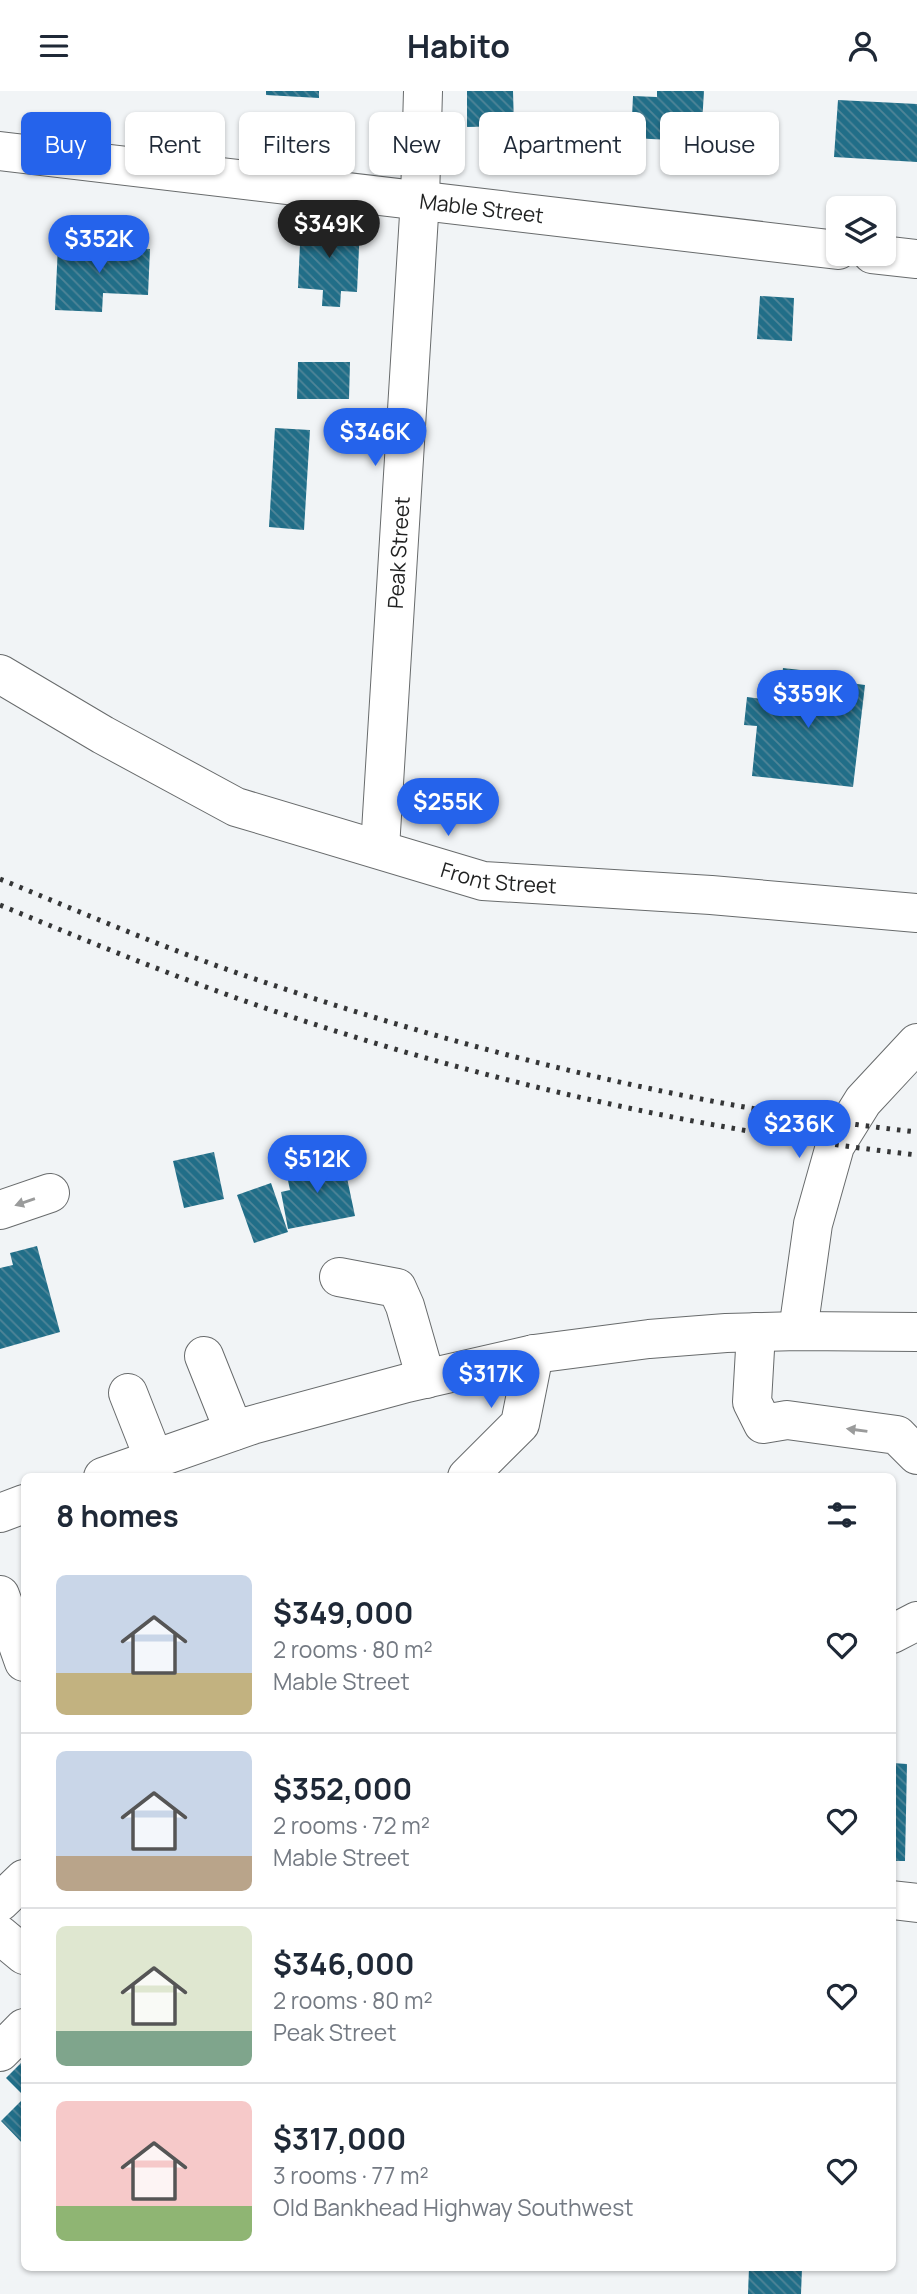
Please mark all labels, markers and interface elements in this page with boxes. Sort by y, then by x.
text: Habito [407,24,510,68]
icon: menu [35,27,73,65]
icon: person [844,27,882,65]
chip: Buy [21,112,111,175]
chip: Rent [125,112,225,175]
chip: Filters [239,112,355,175]
chip: New [369,112,465,175]
chip: Apartment [479,112,646,175]
chip: House [660,112,779,175]
street label: Mable Street [418,187,545,229]
map controls [826,196,896,266]
button: layers [826,196,896,266]
pin: $349K [280,201,378,260]
text: $349K [294,207,364,239]
pin: $352K [50,215,148,275]
text: $352K [64,222,134,254]
pin: $346K [326,409,424,468]
text: $346K [340,415,411,447]
street label: Peak Street [381,495,416,610]
pin: $359K [759,671,857,730]
text: $359K [773,677,843,709]
pin: $255K [399,779,497,838]
text: $255K [413,785,483,817]
street label: Front Street [437,855,558,899]
pin: $236K [750,1101,848,1160]
text: $236K [764,1107,834,1139]
pin: $512K [268,1135,366,1195]
text: $512K [284,1142,350,1174]
one-way arrow [14,1197,35,1208]
pin: $317K [442,1351,540,1410]
text: $317K [458,1357,524,1389]
one-way arrow [846,1424,868,1435]
text: 8 homes [56,1495,179,1536]
icon: filters [823,1496,861,1534]
text: $349,000 [273,1592,414,1633]
icon: home [112,1603,196,1687]
icon: heart [823,1626,861,1664]
text: 2 rooms · 80 m² [273,1633,433,1665]
text: Mable Street [273,1665,410,1697]
text: $352,000 [273,1768,412,1809]
icon: home [112,1779,196,1863]
icon: heart [823,1802,861,1840]
text: 2 rooms · 72 m² [273,1809,430,1841]
text: Mable Street [273,1841,410,1873]
text: $346,000 [273,1943,415,1984]
icon: home [112,1954,196,2038]
icon: heart [823,1977,861,2015]
text: 2 rooms · 80 m² [273,1984,433,2016]
text: Peak Street [273,2016,396,2048]
text: $317,000 [273,2118,406,2159]
icon: home [112,2129,196,2213]
icon: heart [823,2152,861,2190]
text: 3 rooms · 77 m² [273,2159,429,2191]
text: Old Bankhead Highway Southwest [273,2191,633,2223]

